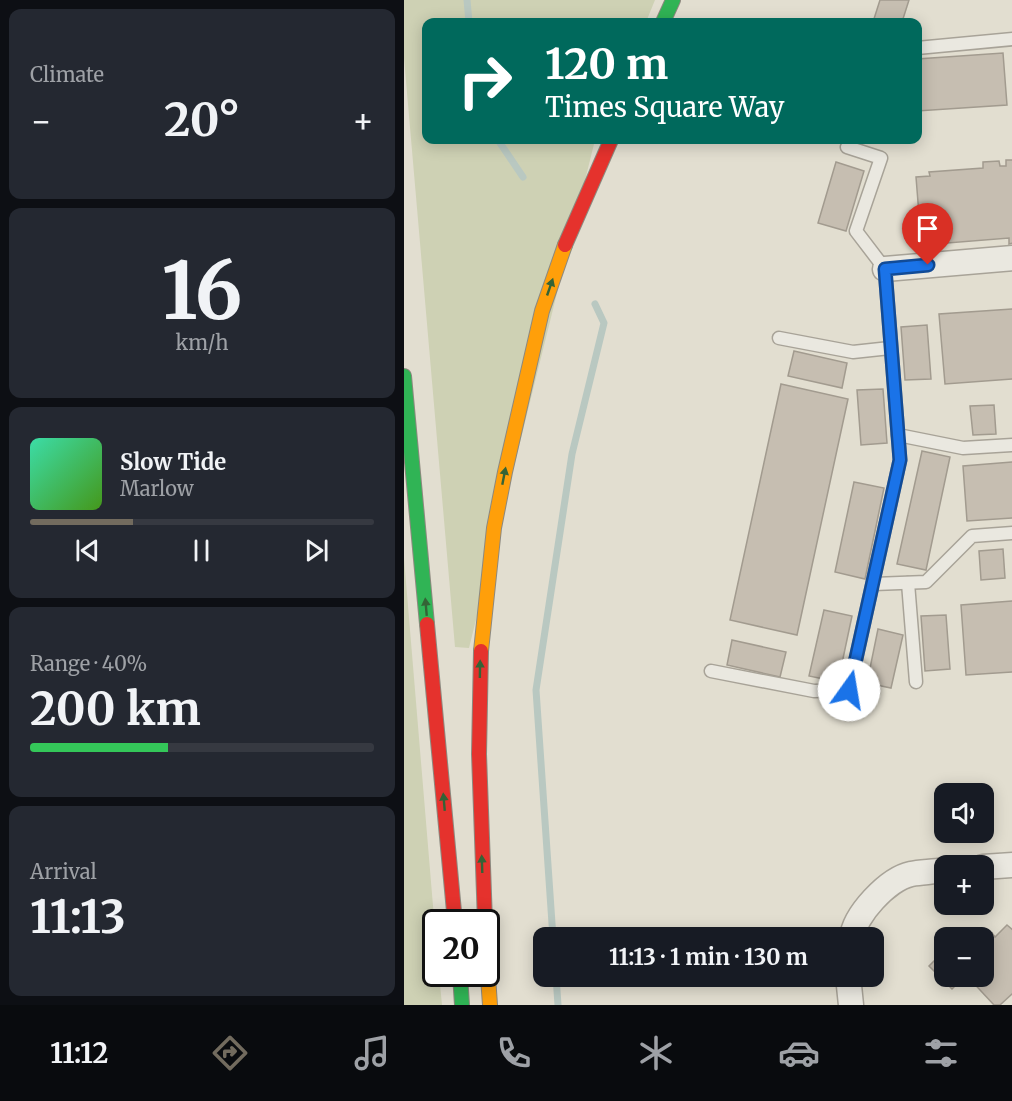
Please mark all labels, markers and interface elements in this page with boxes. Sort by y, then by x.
text: 120 m [545,38,668,90]
icon: right [446,42,524,120]
text: Climate [30,62,104,87]
text: Times Square Way [545,90,785,124]
text: 20° [164,92,240,148]
text: − [30,101,52,142]
text: + [352,101,374,142]
pin [902,203,953,265]
icon: arrive [911,212,944,245]
text: 16 [161,242,243,340]
one-way arrow [546,277,556,295]
text: km/h [176,330,228,355]
text: Slow Tide [120,448,226,476]
one-way arrow [500,466,509,485]
text: Marlow [120,476,194,501]
icon: previous [71,534,104,567]
icon: pause [185,534,218,567]
icon: next [300,534,333,567]
one-way arrow [421,598,430,617]
text: Range · 40% [30,651,147,676]
position arrow [817,658,881,722]
one-way arrow [476,660,485,679]
text: 200 km [30,681,201,737]
map controls [934,783,994,987]
button: sound [934,783,994,843]
one-way arrow [439,792,449,811]
one-way arrow [477,855,487,874]
button: + [934,855,994,915]
text: Arrival [30,859,97,884]
text: 11:13 [30,889,126,945]
speed limit sign: 20 [422,909,500,987]
button: − [934,927,994,987]
text: 11:13 · 1 min · 130 m [609,943,808,971]
icon: directions [209,1032,251,1074]
icon: music [351,1032,393,1074]
icon: phone [493,1032,535,1074]
icon: climate [635,1032,677,1074]
icon: car [778,1032,820,1074]
icon: filters [920,1032,962,1074]
text: 11:12 [50,1036,108,1070]

